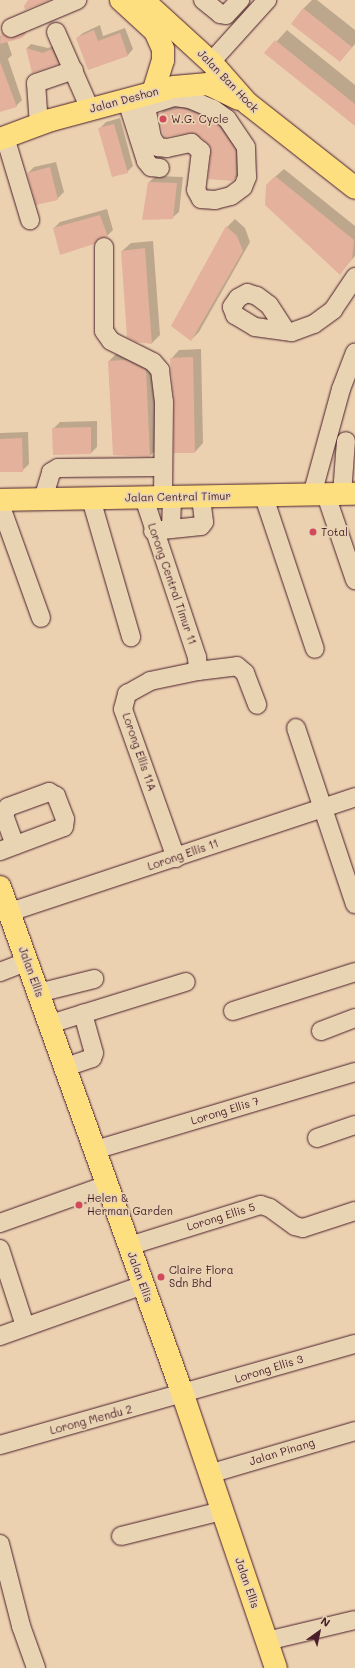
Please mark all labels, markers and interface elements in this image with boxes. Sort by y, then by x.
street label: Jalan Ban Hock [195,47,261,115]
street label: Jalan Deshon [88,84,160,116]
place label: W.G. Cycle [171,112,228,126]
marker: W.G. Cycle [158,114,168,124]
street label: Jalan Central Timur [125,489,231,505]
street label: Lorong Central Timur 11 [145,521,199,647]
place label: Total [321,525,348,539]
marker: Total [308,527,318,537]
street label: Lorong Ellis 11A [119,711,159,793]
street label: Lorong Ellis 11 [146,837,220,873]
street label: Jalan Ellis [16,945,46,999]
street label: Lorong Ellis 7 [189,1094,261,1128]
place label: Helen & Herman Garden [87,1192,173,1218]
marker: Helen & Herman Garden [74,1200,84,1210]
street label: Lorong Ellis 5 [185,1200,257,1234]
street label: Jalan Ellis [125,1250,155,1304]
place label: Claire Flora Sdn Bhd [169,1264,233,1290]
marker: Claire Flora Sdn Bhd [156,1272,166,1282]
street label: Lorong Ellis 3 [233,1352,305,1386]
street label: Lorong Mendu 2 [48,1403,134,1437]
street label: Jalan Pinang [248,1436,316,1468]
street label: Jalan Ellis [232,1556,262,1610]
north arrow [299,1612,339,1652]
text: N [318,1613,333,1630]

